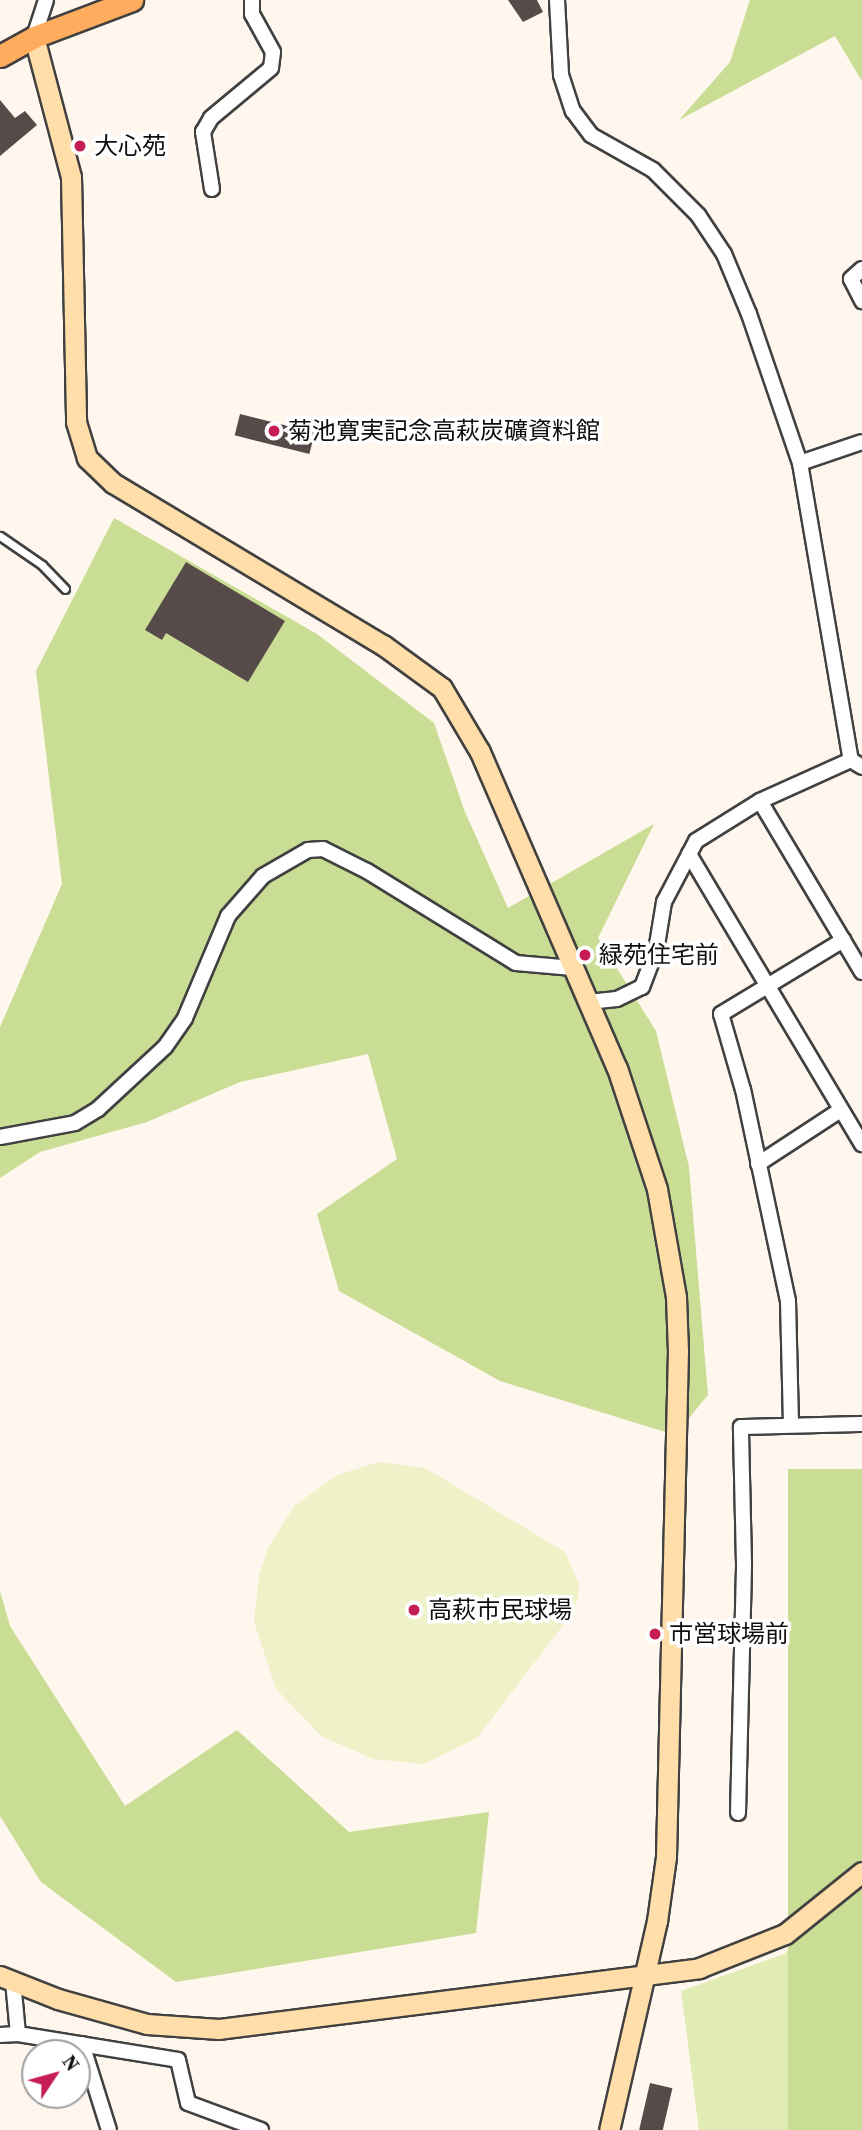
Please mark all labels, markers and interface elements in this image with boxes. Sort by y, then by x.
place label: 大心苑 [94,132,166,160]
marker: 大心苑 [72,138,88,154]
place label: 菊池寛実記念高萩炭礦資料館 [288,417,600,445]
marker: 菊池寛実記念高萩炭礦資料館 [266,423,282,439]
place label: 緑苑住宅前 [599,941,719,969]
marker: 緑苑住宅前 [577,947,593,963]
place label: 高萩市民球場 [428,1596,572,1624]
marker: 高萩市民球場 [406,1602,422,1618]
place label: 市営球場前 [669,1620,789,1648]
marker: 市営球場前 [647,1626,663,1642]
north arrow [21,2039,91,2109]
text: N [57,2050,86,2076]

